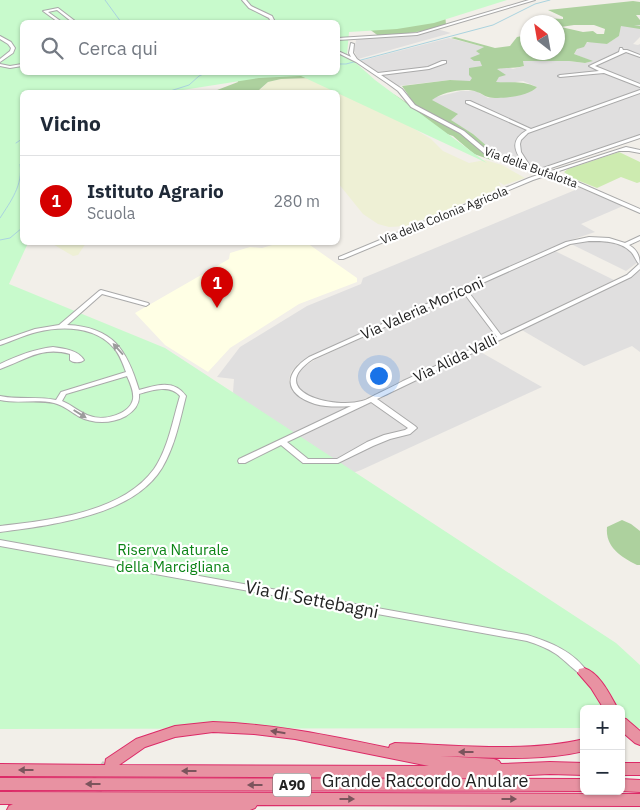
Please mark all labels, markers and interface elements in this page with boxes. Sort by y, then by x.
north arrow [520,15,565,60]
search box [20,20,340,75]
icon: search [38,34,66,62]
text: Cerca qui [78,36,158,60]
text: Vicino [40,109,101,137]
street label: Via della Bufalotta [482,143,580,191]
text: Istituto Agrario [87,179,224,203]
street label: Via della Colonia Agricola [378,182,510,247]
text: 1 [51,191,61,211]
text: 280 m [273,191,320,211]
text: Scuola [87,203,135,223]
pin: 1 [201,267,233,308]
street label: Via Valeria Moriconi [358,272,486,344]
street label: Via Alida Valli [410,330,500,386]
one-way arrow [112,342,123,355]
your location [366,363,392,389]
one-way arrow [73,410,87,419]
park label: Riserva Naturale della Marcigliana [116,540,230,576]
street label: Via di Settebagni [243,575,381,623]
map controls [580,705,625,795]
button: + [580,705,625,750]
one-way arrow [270,728,286,736]
one-way arrow [457,747,473,755]
button: − [580,750,625,795]
one-way arrow [18,766,34,774]
one-way arrow [180,767,196,775]
street label: Grande Raccordo Anulare [322,769,528,792]
road number: A90 [273,774,311,796]
one-way arrow [84,780,100,788]
one-way arrow [247,781,263,789]
one-way arrow [339,795,355,803]
one-way arrow [502,795,518,803]

